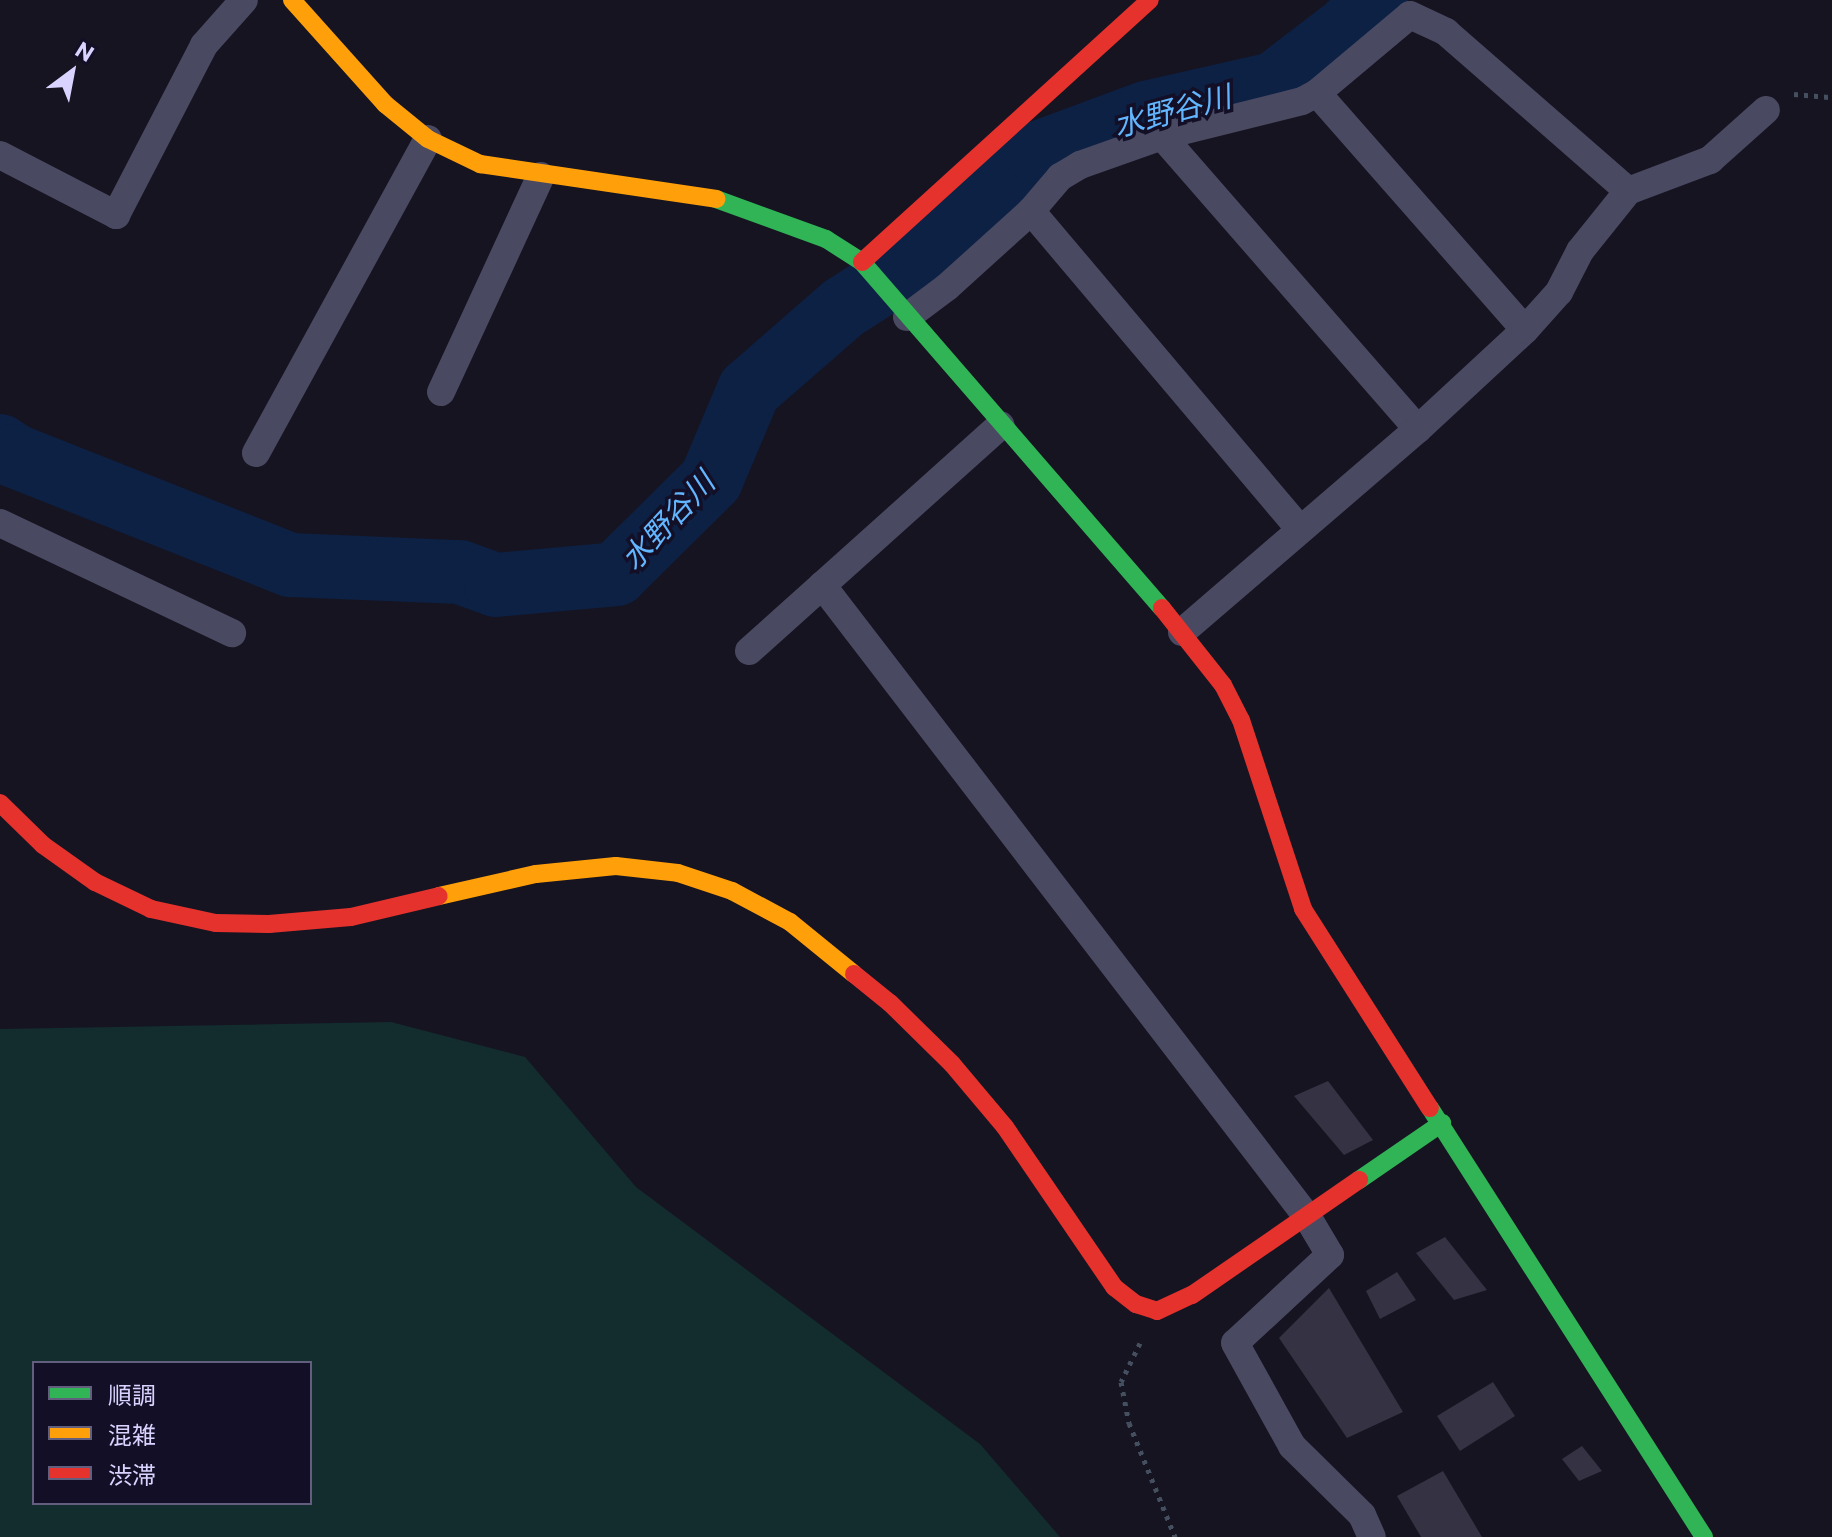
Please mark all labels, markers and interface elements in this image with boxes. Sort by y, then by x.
north arrow [32,32,112,112]
text: N [71,35,99,67]
water label: 水野谷川 [1109,77,1235,143]
water label: 水野谷川 [613,464,721,576]
legend [32,1361,312,1505]
text: 順調 [108,1380,156,1409]
text: 混雑 [108,1420,156,1449]
text: 渋滞 [108,1460,156,1489]

